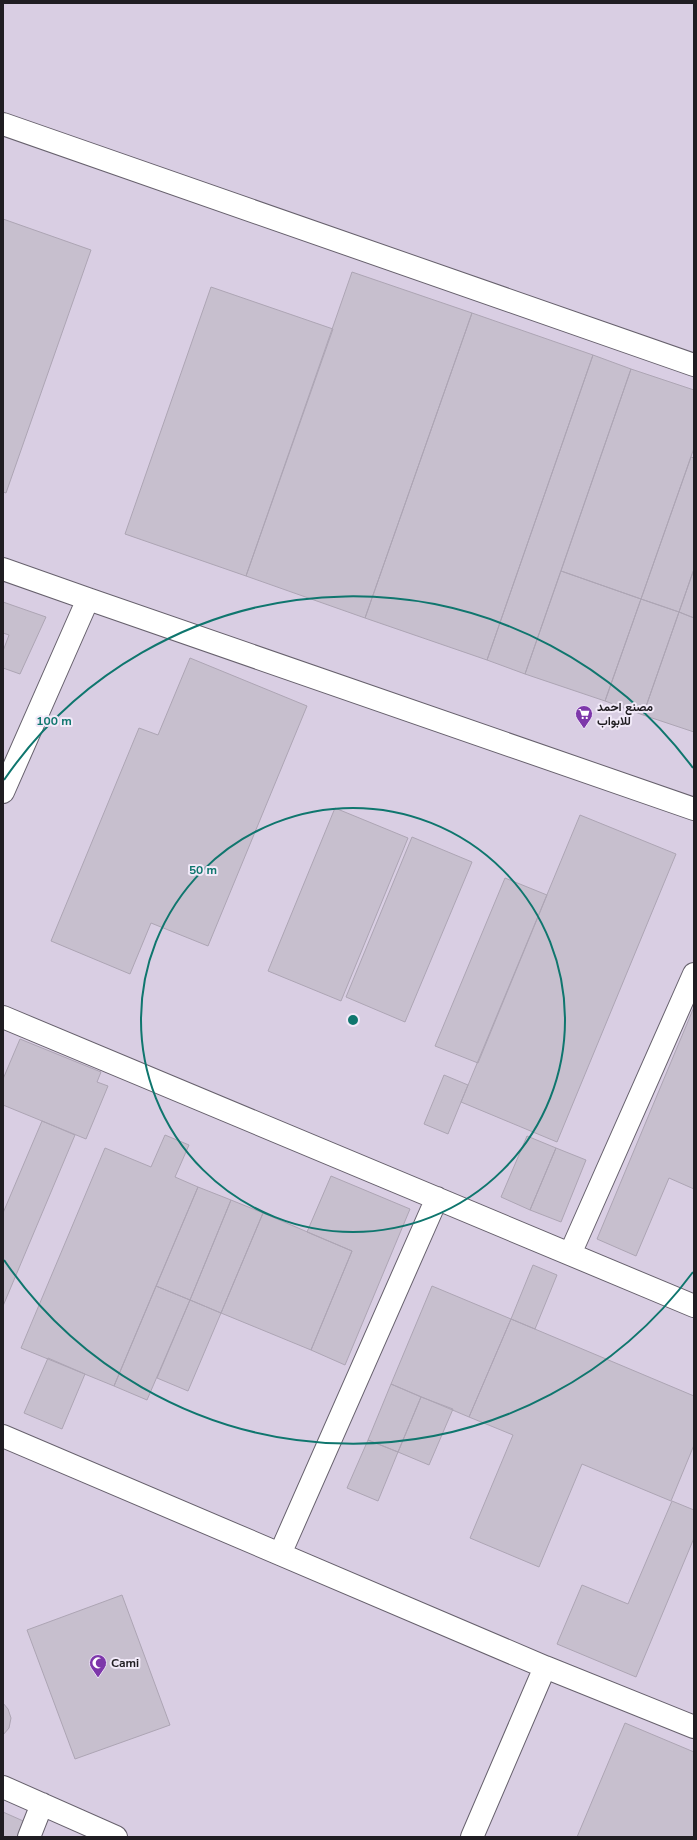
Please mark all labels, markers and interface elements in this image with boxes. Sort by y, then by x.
place label: مصنع احمد للابواب [597,699,654,729]
supermarket icon: مصنع احمد للابواب [574,704,594,729]
text: 100 m [36,713,72,729]
text: 50 m [189,862,217,878]
centre of rings [346,1013,360,1027]
mosque icon: Cami [88,1653,108,1678]
place label: Cami [111,1655,139,1671]

